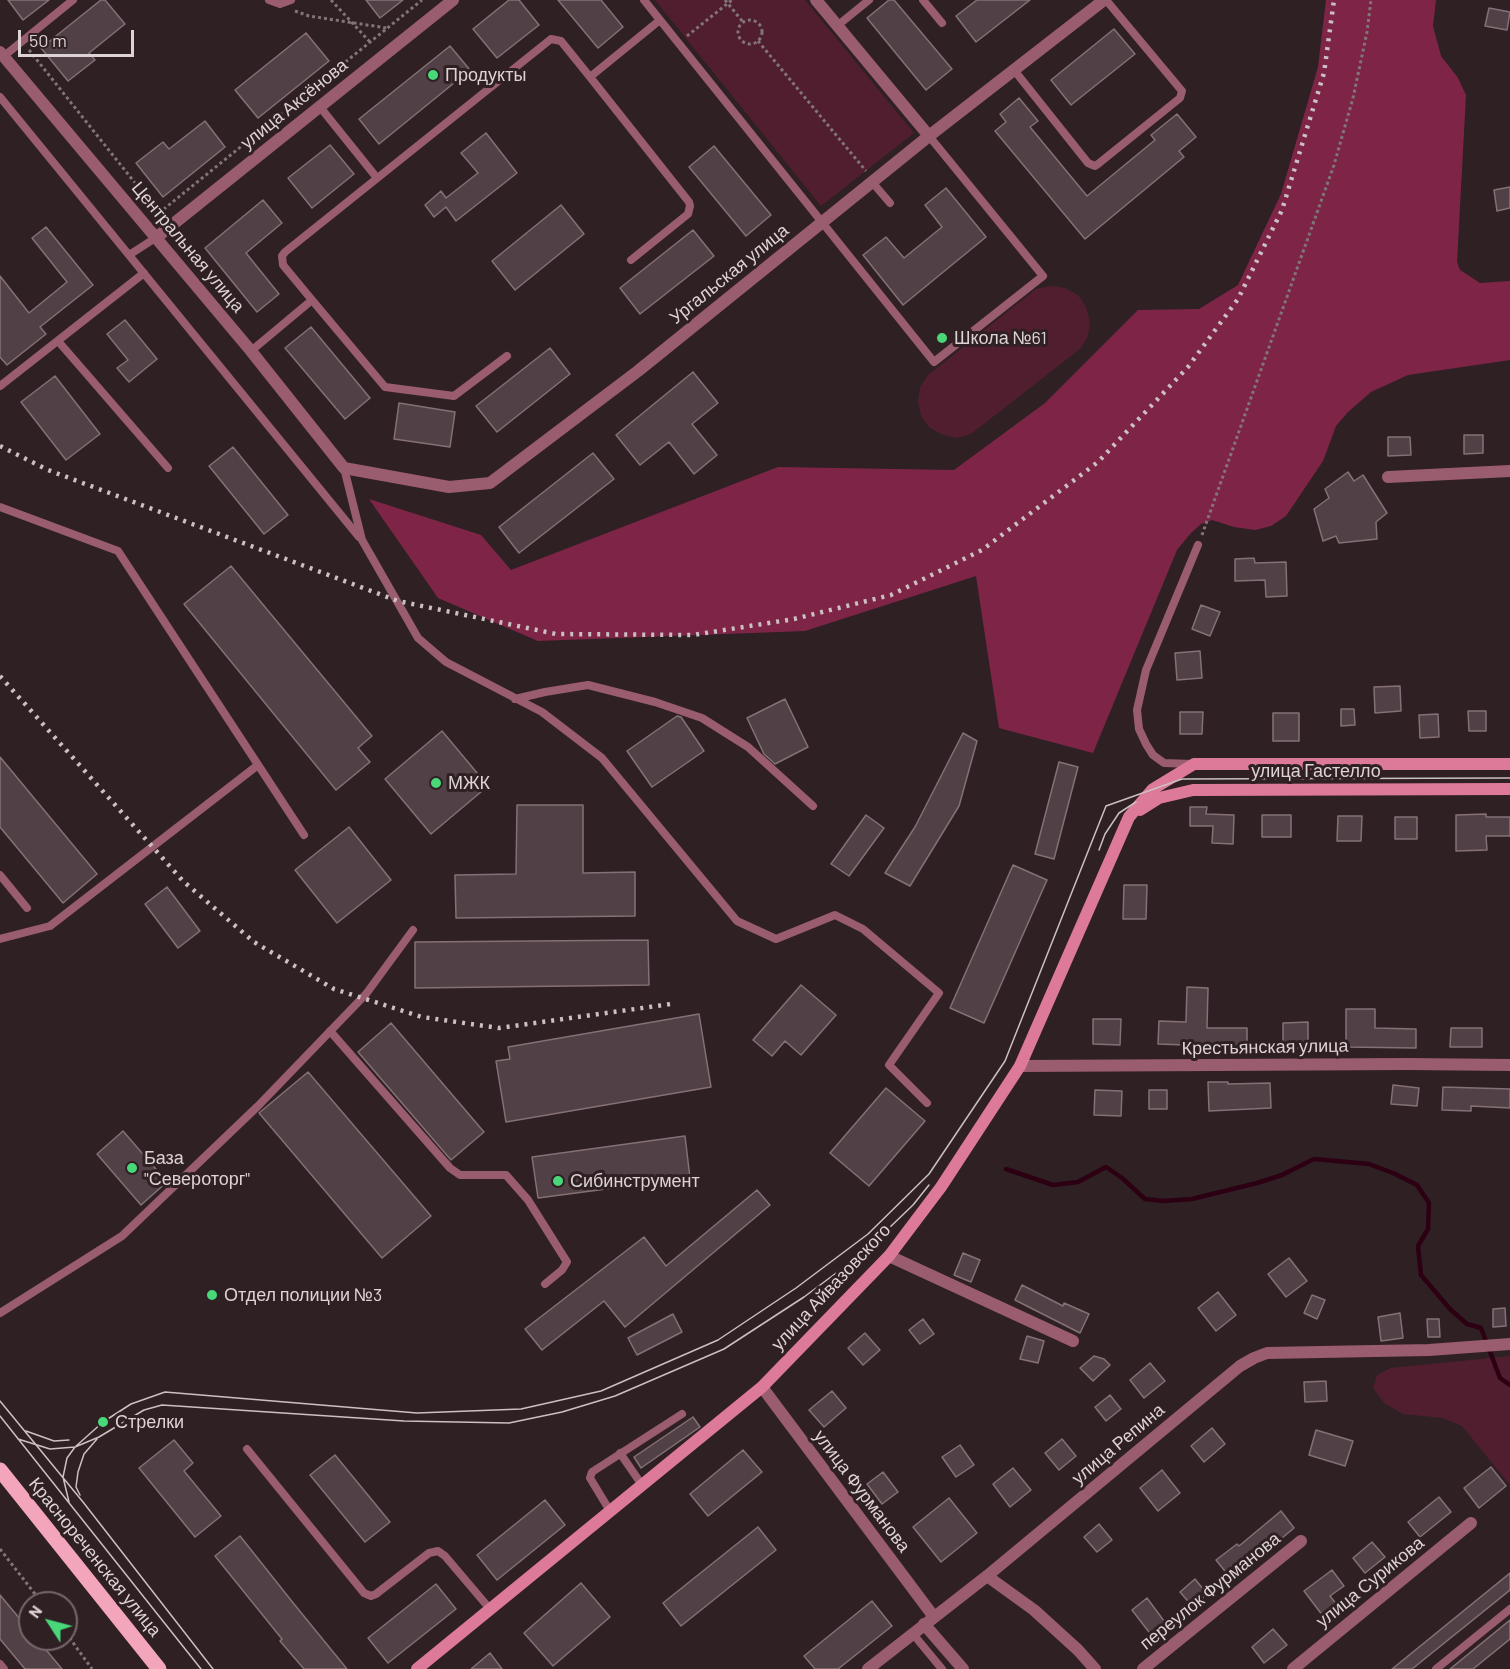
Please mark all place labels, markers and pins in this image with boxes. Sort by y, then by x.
place label: Продукты [445,64,526,86]
marker: Продукты [426,68,440,82]
place label: Школа №61 [954,327,1047,349]
marker: Школа №61 [935,331,949,345]
place label: МЖК [448,772,490,794]
marker: МЖК [429,776,443,790]
place label: База "Североторг" [144,1147,250,1190]
marker: База "Североторг" [125,1161,139,1175]
place label: Сибинструмент [570,1170,700,1192]
marker: Сибинструмент [551,1174,565,1188]
place label: Отдел полиции №3 [224,1284,382,1306]
marker: Отдел полиции №3 [205,1288,219,1302]
place label: Стрелки [115,1411,184,1433]
marker: Стрелки [96,1415,110,1429]

